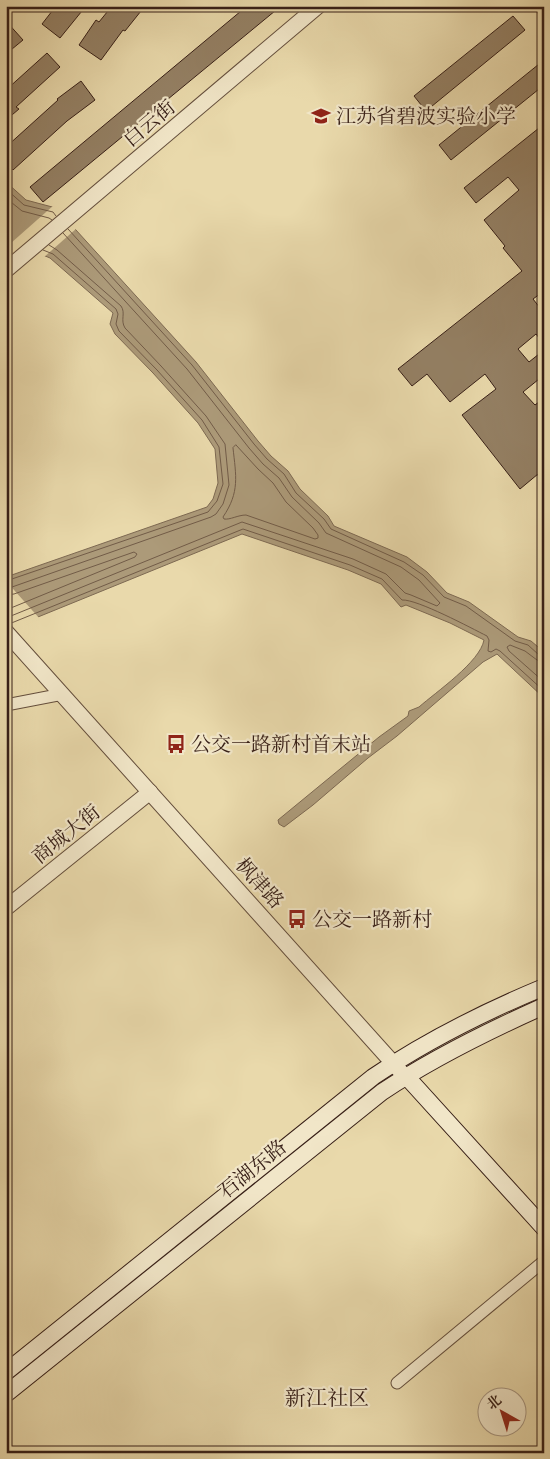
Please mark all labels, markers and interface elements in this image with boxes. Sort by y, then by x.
street label: 白云街 [119,95,181,153]
school or university icon: 江苏省碧波实验小学 [310,105,332,127]
place label: 江苏省碧波实验小学 [336,105,516,130]
bus stop icon: 公交一路新村首末站 [165,733,187,755]
place label: 公交一路新村首末站 [191,733,371,758]
street label: 商城大街 [28,800,106,870]
street label: 枫津路 [230,853,288,915]
bus stop icon: 公交一路新村 [286,908,308,930]
place label: 公交一路新村 [312,908,432,933]
street label: 石湖东路 [214,1135,292,1205]
district label: 新江社区 [285,1386,369,1413]
north arrow [478,1386,528,1436]
text: 北 [483,1391,506,1414]

